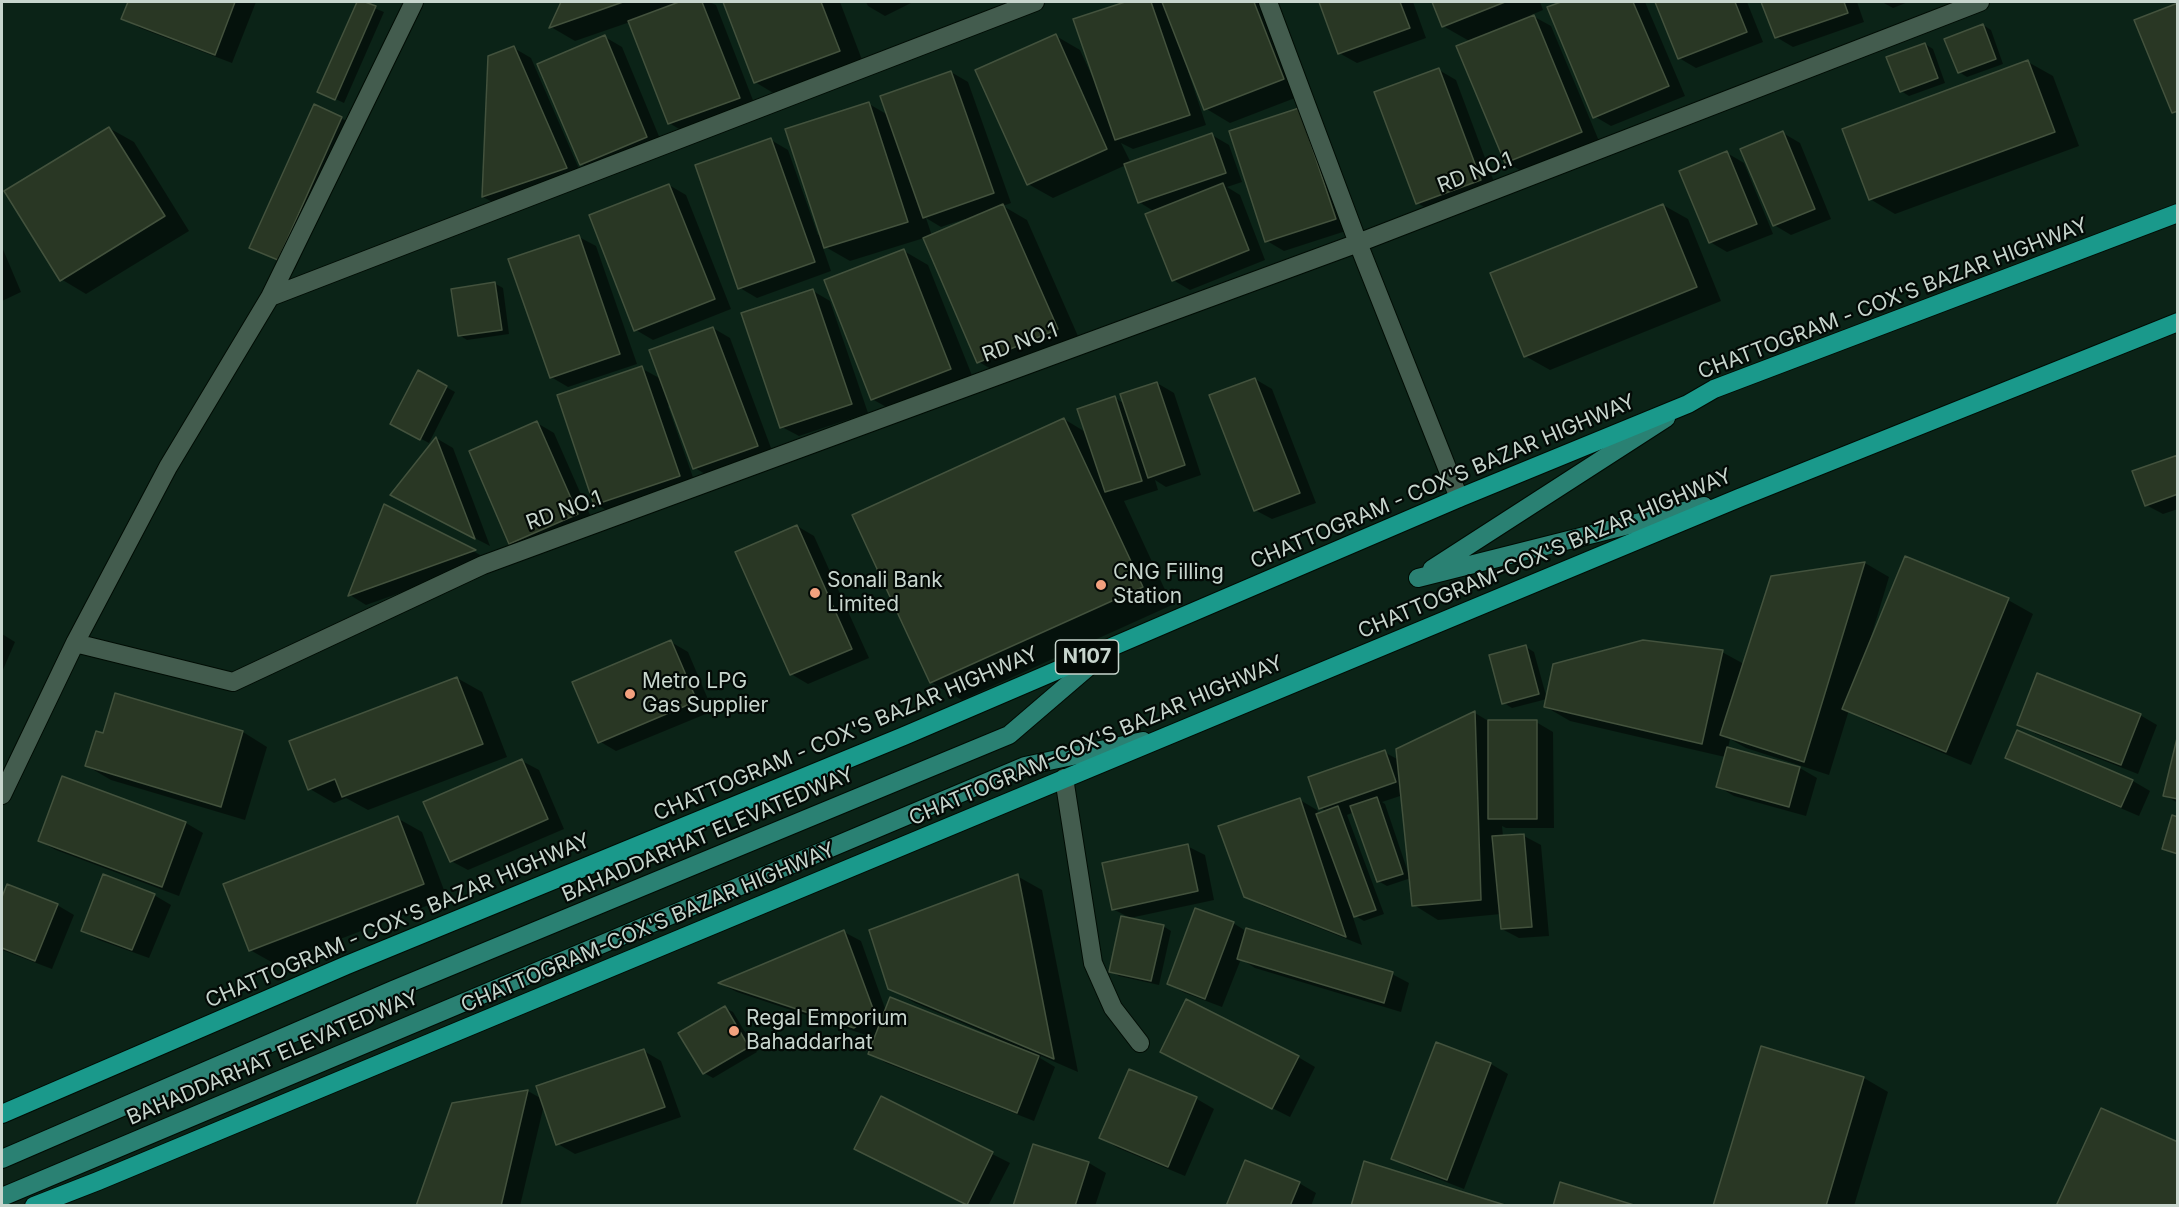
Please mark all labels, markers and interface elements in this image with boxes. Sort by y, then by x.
street label: RD NO.1 [1434,147,1516,199]
street label: CHATTOGRAM - COX'S BAZAR HIGHWAY [1695,213,2091,385]
street label: RD NO.1 [979,318,1061,368]
street label: CHATTOGRAM - COX'S BAZAR HIGHWAY [1247,389,1639,575]
street label: CHATTOGRAM-COX'S BAZAR HIGHWAY [1354,464,1736,644]
street label: RD NO.1 [523,486,605,536]
place label: CNG Filling Station [1113,560,1224,610]
place label: Sonali Bank Limited [827,568,943,618]
marker: CNG Filling Station [1094,578,1108,592]
marker: Sonali Bank Limited [808,586,822,600]
road number: N107 [1056,640,1118,674]
street label: CHATTOGRAM - COX'S BAZAR HIGHWAY [650,641,1042,827]
street label: CHATTOGRAM-COX'S BAZAR HIGHWAY [905,651,1287,831]
place label: Metro LPG Gas Supplier [642,669,768,719]
marker: Metro LPG Gas Supplier [623,687,637,701]
street label: BAHADDARHAT ELEVATEDWAY [558,762,858,908]
street label: CHATTOGRAM - COX'S BAZAR HIGHWAY [202,828,594,1014]
street label: CHATTOGRAM-COX'S BAZAR HIGHWAY [457,838,839,1018]
street label: BAHADDARHAT ELEVATEDWAY [123,985,423,1131]
place label: Regal Emporium Bahaddarhat [746,1006,908,1056]
marker: Regal Emporium Bahaddarhat [727,1024,741,1038]

